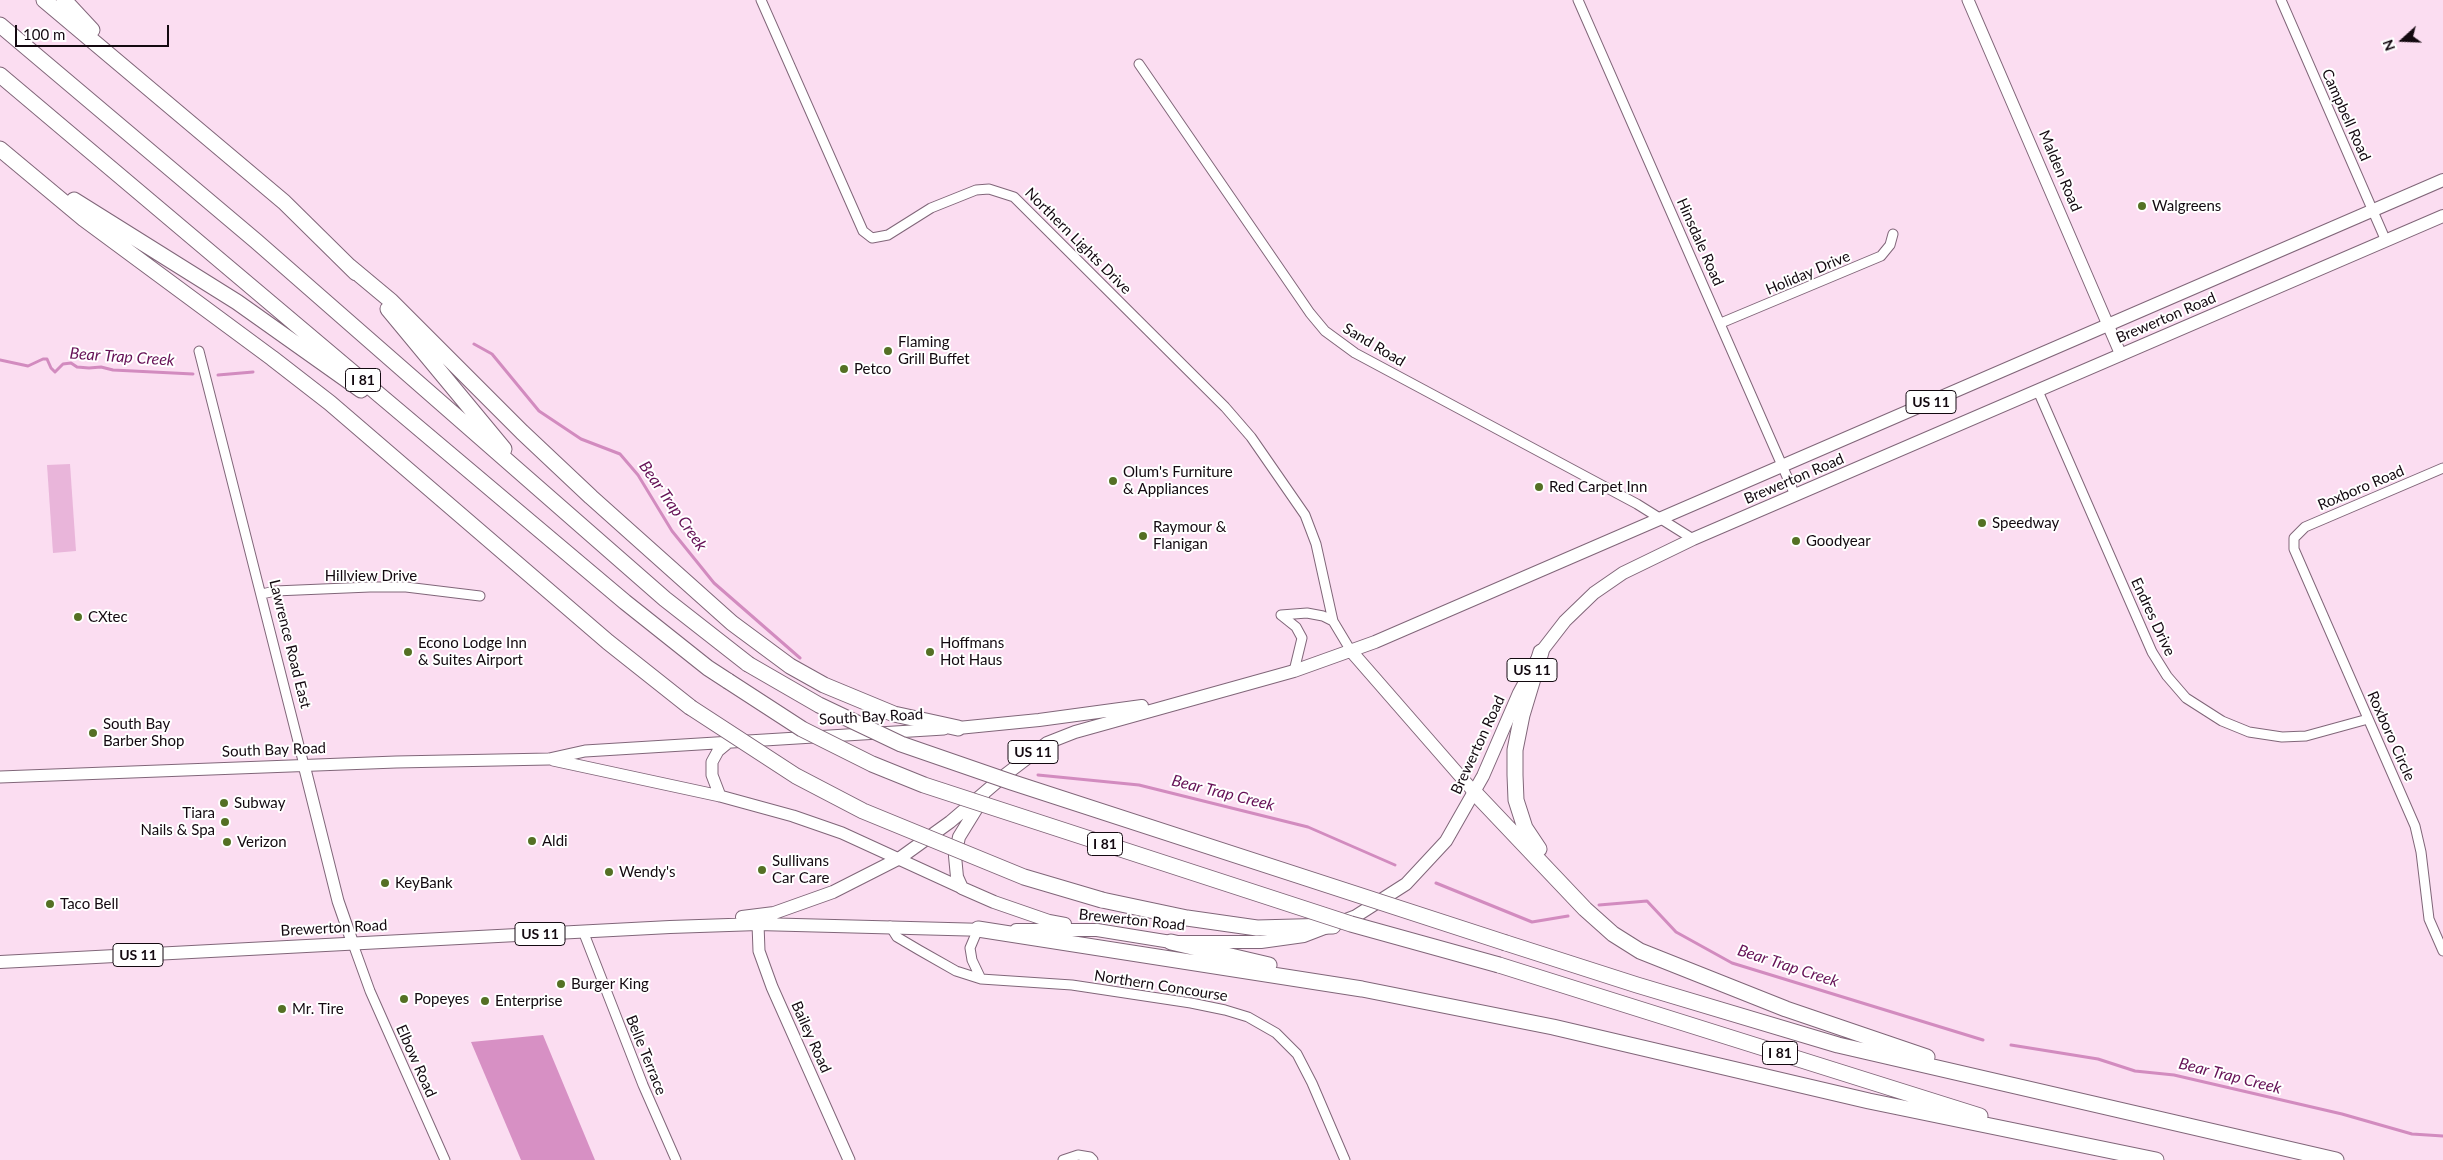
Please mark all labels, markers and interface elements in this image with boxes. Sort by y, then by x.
scale bar [18,15,171,47]
north arrow [2378,15,2428,65]
text: 100 m [23,25,65,43]
text: N [2379,37,2398,53]
street label: Campbell Road [2318,66,2374,164]
street label: Malden Road [2035,128,2085,214]
street label: Northern Lights Drive [1021,184,1135,298]
street label: Hinsdale Road [1673,195,1727,289]
place label: Walgreens [2152,197,2221,215]
marker: Walgreens [2136,200,2148,212]
street label: Holiday Drive [1763,247,1853,299]
street label: Brewerton Road [2113,289,2219,347]
street label: Sand Road [1340,319,1408,371]
place label: Flaming Grill Buffet [898,333,970,368]
water label: Bear Trap Creek [69,344,175,370]
marker: Flaming Grill Buffet [882,345,894,357]
place label: Petco [854,360,891,378]
marker: Petco [838,363,850,375]
road number: I 81 [346,368,380,392]
road number: US 11 [1906,391,1956,414]
street label: Brewerton Road [1741,450,1847,508]
water label: Bear Trap Creek [635,457,711,555]
street label: Roxboro Road [2315,462,2407,514]
place label: Olum's Furniture & Appliances [1123,463,1233,498]
marker: Olum's Furniture & Appliances [1107,475,1119,487]
place label: Red Carpet Inn [1549,478,1647,496]
marker: Red Carpet Inn [1533,481,1545,493]
place label: Speedway [1992,514,2059,532]
marker: Speedway [1976,517,1988,529]
place label: Raymour & Flanigan [1153,518,1226,553]
marker: Raymour & Flanigan [1137,530,1149,542]
place label: Goodyear [1806,532,1871,550]
marker: Goodyear [1790,535,1802,547]
street label: Hillview Drive [325,567,417,585]
street label: Endres Drive [2127,575,2179,659]
street label: Lawrence Road East [265,578,315,710]
place label: CXtec [88,608,128,626]
marker: CXtec [72,611,84,623]
place label: Econo Lodge Inn & Suites Airport [418,634,527,669]
place label: Hoffmans Hot Haus [940,634,1004,669]
marker: Econo Lodge Inn & Suites Airport [402,646,414,658]
marker: Hoffmans Hot Haus [924,646,936,658]
road number: US 11 [1507,658,1557,682]
street label: Roxboro Circle [2363,688,2419,784]
street label: Brewerton Road [1447,693,1509,797]
street label: South Bay Road [818,705,924,729]
place label: South Bay Barber Shop [103,715,184,750]
marker: South Bay Barber Shop [87,727,99,739]
street label: South Bay Road [222,739,326,761]
road number: US 11 [1008,740,1058,764]
water label: Bear Trap Creek [1170,771,1276,815]
place label: Subway [234,794,285,812]
marker: Subway [218,797,230,809]
place label: Tiara Nails & Spa [140,804,215,839]
marker: Tiara Nails & Spa [219,816,231,828]
place label: Aldi [542,832,568,850]
road number: I 81 [1088,832,1122,856]
place label: Verizon [237,833,287,851]
marker: Aldi [526,835,538,847]
marker: Verizon [221,836,233,848]
place label: Sullivans Car Care [772,852,829,887]
place label: Wendy's [619,863,676,881]
marker: Sullivans Car Care [756,864,768,876]
marker: Wendy's [603,866,615,878]
place label: KeyBank [395,874,453,892]
marker: KeyBank [379,877,391,889]
place label: Taco Bell [60,895,119,913]
marker: Taco Bell [44,898,56,910]
street label: Brewerton Road [1078,905,1186,935]
street label: Brewerton Road [280,916,388,940]
road number: US 11 [515,922,565,946]
water label: Bear Trap Creek [1735,941,1841,991]
road number: US 11 [113,944,163,966]
street label: Northern Concourse [1093,967,1229,1005]
place label: Burger King [571,975,649,993]
marker: Burger King [555,978,567,990]
place label: Popeyes [414,990,469,1008]
place label: Enterprise [495,992,562,1010]
marker: Popeyes [398,993,410,1005]
marker: Enterprise [479,995,491,1007]
street label: Bailey Road [787,998,835,1076]
place label: Mr. Tire [292,1000,344,1018]
marker: Mr. Tire [276,1003,288,1015]
street label: Belle Terrace [622,1012,670,1098]
street label: Elbow Road [392,1022,440,1100]
road number: I 81 [1762,1042,1798,1064]
water label: Bear Trap Creek [2177,1054,2283,1098]

